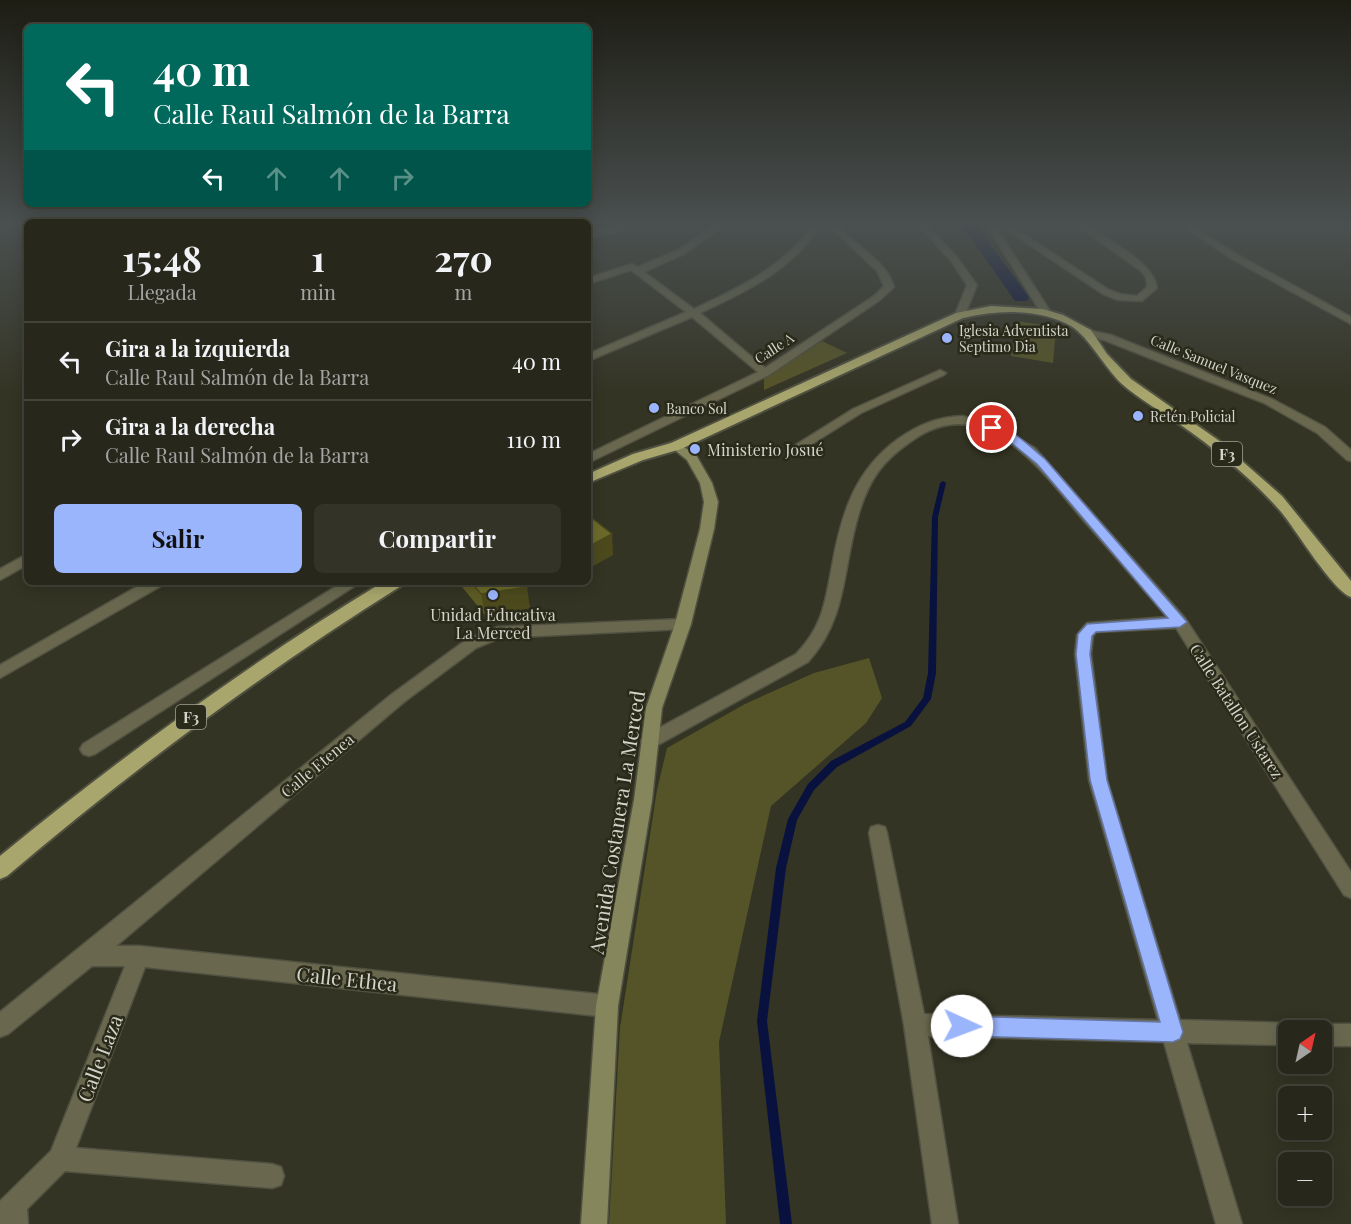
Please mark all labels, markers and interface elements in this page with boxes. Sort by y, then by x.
text: 40 m [153,41,250,97]
icon: left [54,48,132,126]
text: Calle Raul Salmón de la Barra [153,95,510,131]
icon: left [197,162,230,195]
icon: ahead [260,162,293,195]
icon: ahead [323,162,356,195]
icon: right [386,162,419,195]
text: 15:48 [122,233,202,281]
text: 1 [311,233,325,281]
text: 270 [434,233,493,281]
text: Llegada [127,278,197,305]
text: min [300,278,336,305]
text: m [455,278,472,305]
place label: Iglesia Adventista Septimo Dia [959,321,1069,356]
street label: Calle A [751,328,798,368]
street label: Calle Samuel Vasquez [1148,330,1281,398]
marker: Iglesia Adventista Septimo Dia [940,331,954,345]
text: Gira a la izquierda [105,333,290,363]
icon: left [54,345,87,378]
text: 40 m [512,346,561,376]
text: Calle Raul Salmón de la Barra [105,363,369,390]
place label: Banco Sol [666,399,727,418]
marker: Banco Sol [647,401,661,415]
pin [966,402,1017,453]
place label: Retén Policial [1150,407,1236,426]
marker: Retén Policial [1131,409,1145,423]
text: Gira a la derecha [105,411,275,441]
icon: arrive [975,411,1008,444]
icon: right [54,423,87,456]
text: 110 m [507,424,561,454]
place label: Ministerio Josué [707,439,824,460]
text: Calle Raul Salmón de la Barra [105,441,369,468]
marker: Ministerio Josué [688,442,702,456]
road number: F3 [1212,442,1242,466]
button: Salir [54,504,302,573]
button: Compartir [314,504,561,573]
marker: Unidad Educativa La Merced [486,588,500,602]
place label: Unidad Educativa La Merced [430,604,556,643]
street label: Calle Batallon Ustarez [1186,640,1289,783]
street label: Avenida Costanera La Merced [582,688,650,957]
road number: F3 [176,705,206,729]
street label: Calle Etenea [276,728,358,802]
street label: Calle Ethea [295,959,399,997]
position arrow [930,994,994,1058]
street label: Calle Laza [70,1011,128,1105]
north arrow [1278,1020,1332,1074]
map controls [1278,1020,1332,1206]
button: + [1278,1086,1332,1140]
button: − [1278,1152,1332,1206]

